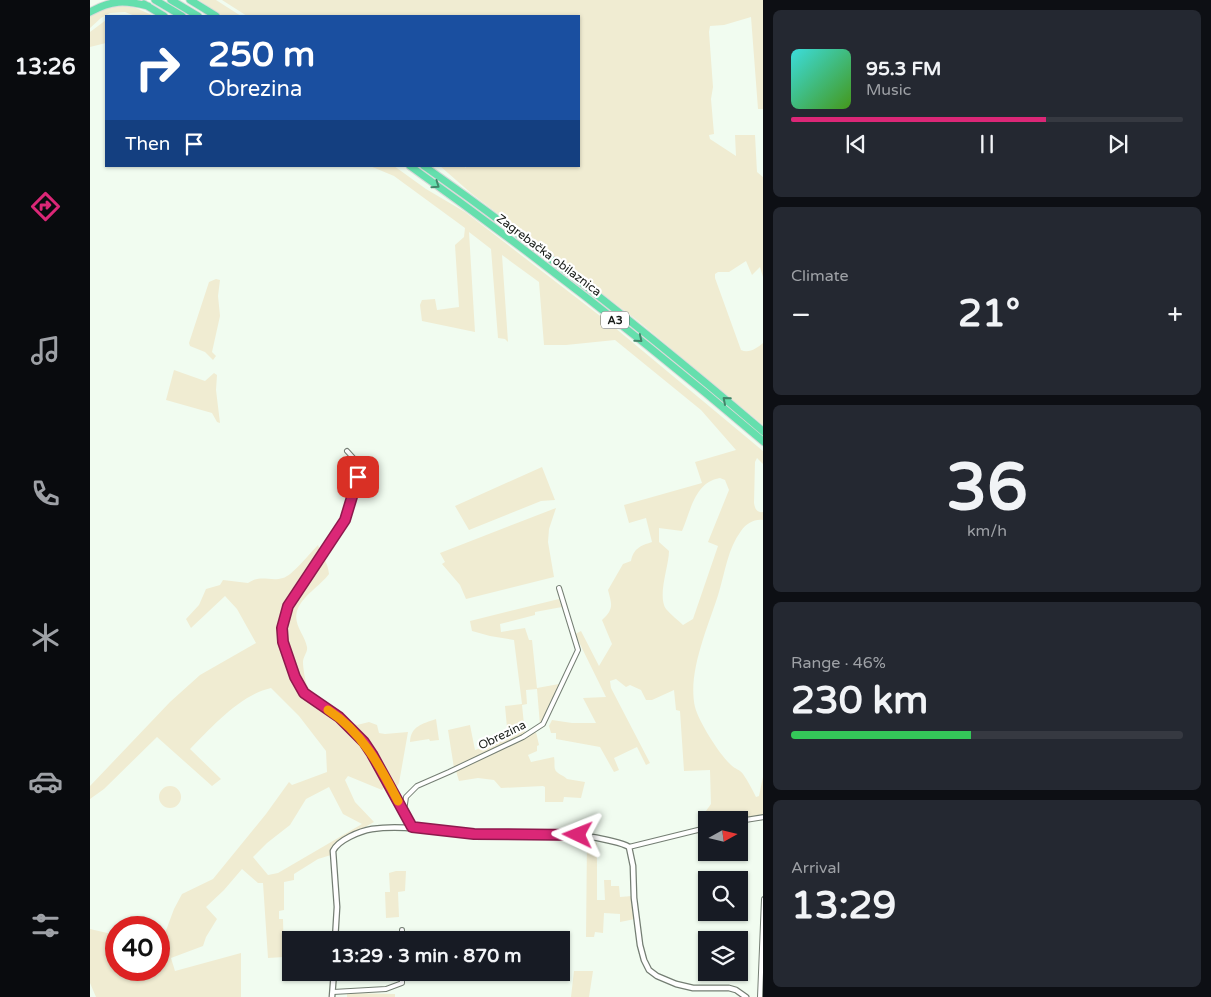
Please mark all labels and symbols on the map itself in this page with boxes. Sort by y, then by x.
one-way arrow [430,179,440,188]
street label: Zagrebačka obilaznica [494,211,604,299]
road number: A3 [601,312,629,328]
one-way arrow [634,333,643,342]
one-way arrow [723,397,732,406]
pin [337,456,379,498]
street label: Obrezina [476,717,528,753]
position arrow [551,808,603,860]
north arrow [698,811,748,861]
speed limit sign: 40 [105,916,170,981]

